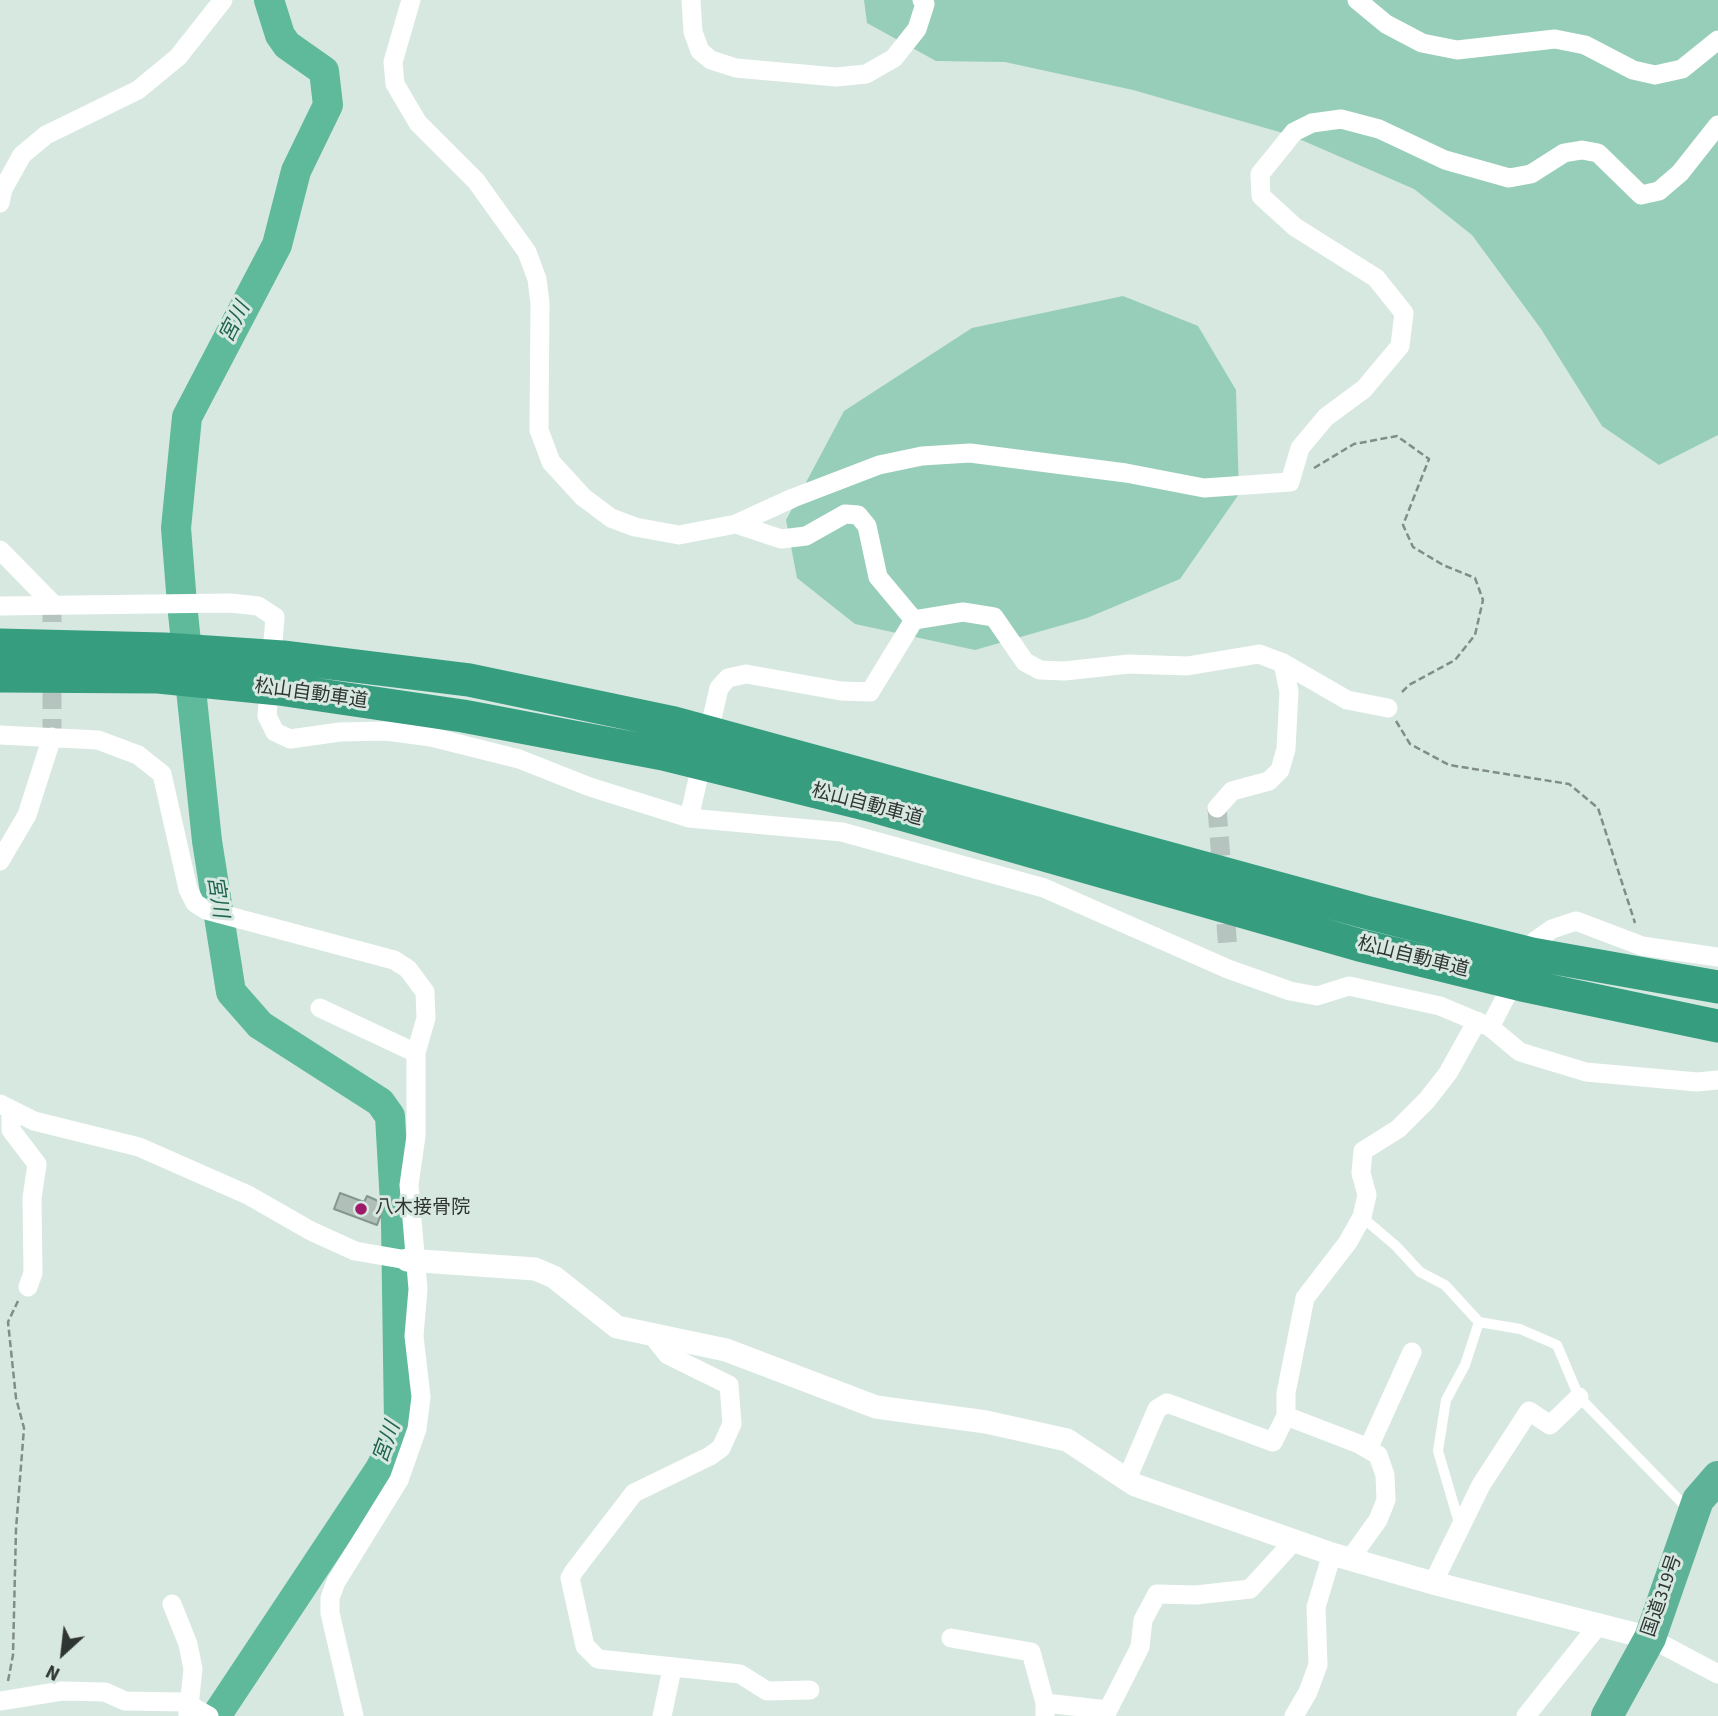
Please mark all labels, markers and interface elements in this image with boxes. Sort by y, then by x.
water label: 宮川 [215,299,257,347]
street label: 松山自動車道 [253,676,369,714]
street label: 松山自動車道 [809,780,925,832]
water label: 宮川 [200,874,232,920]
street label: 松山自動車道 [1355,933,1471,983]
place label: 八木接骨院 [375,1198,470,1220]
marker: 八木接骨院 [353,1201,369,1217]
water label: 宮川 [369,1419,407,1467]
street label: 国道319号 [1638,1552,1688,1640]
north arrow [28,1618,98,1688]
text: N [41,1657,65,1687]

